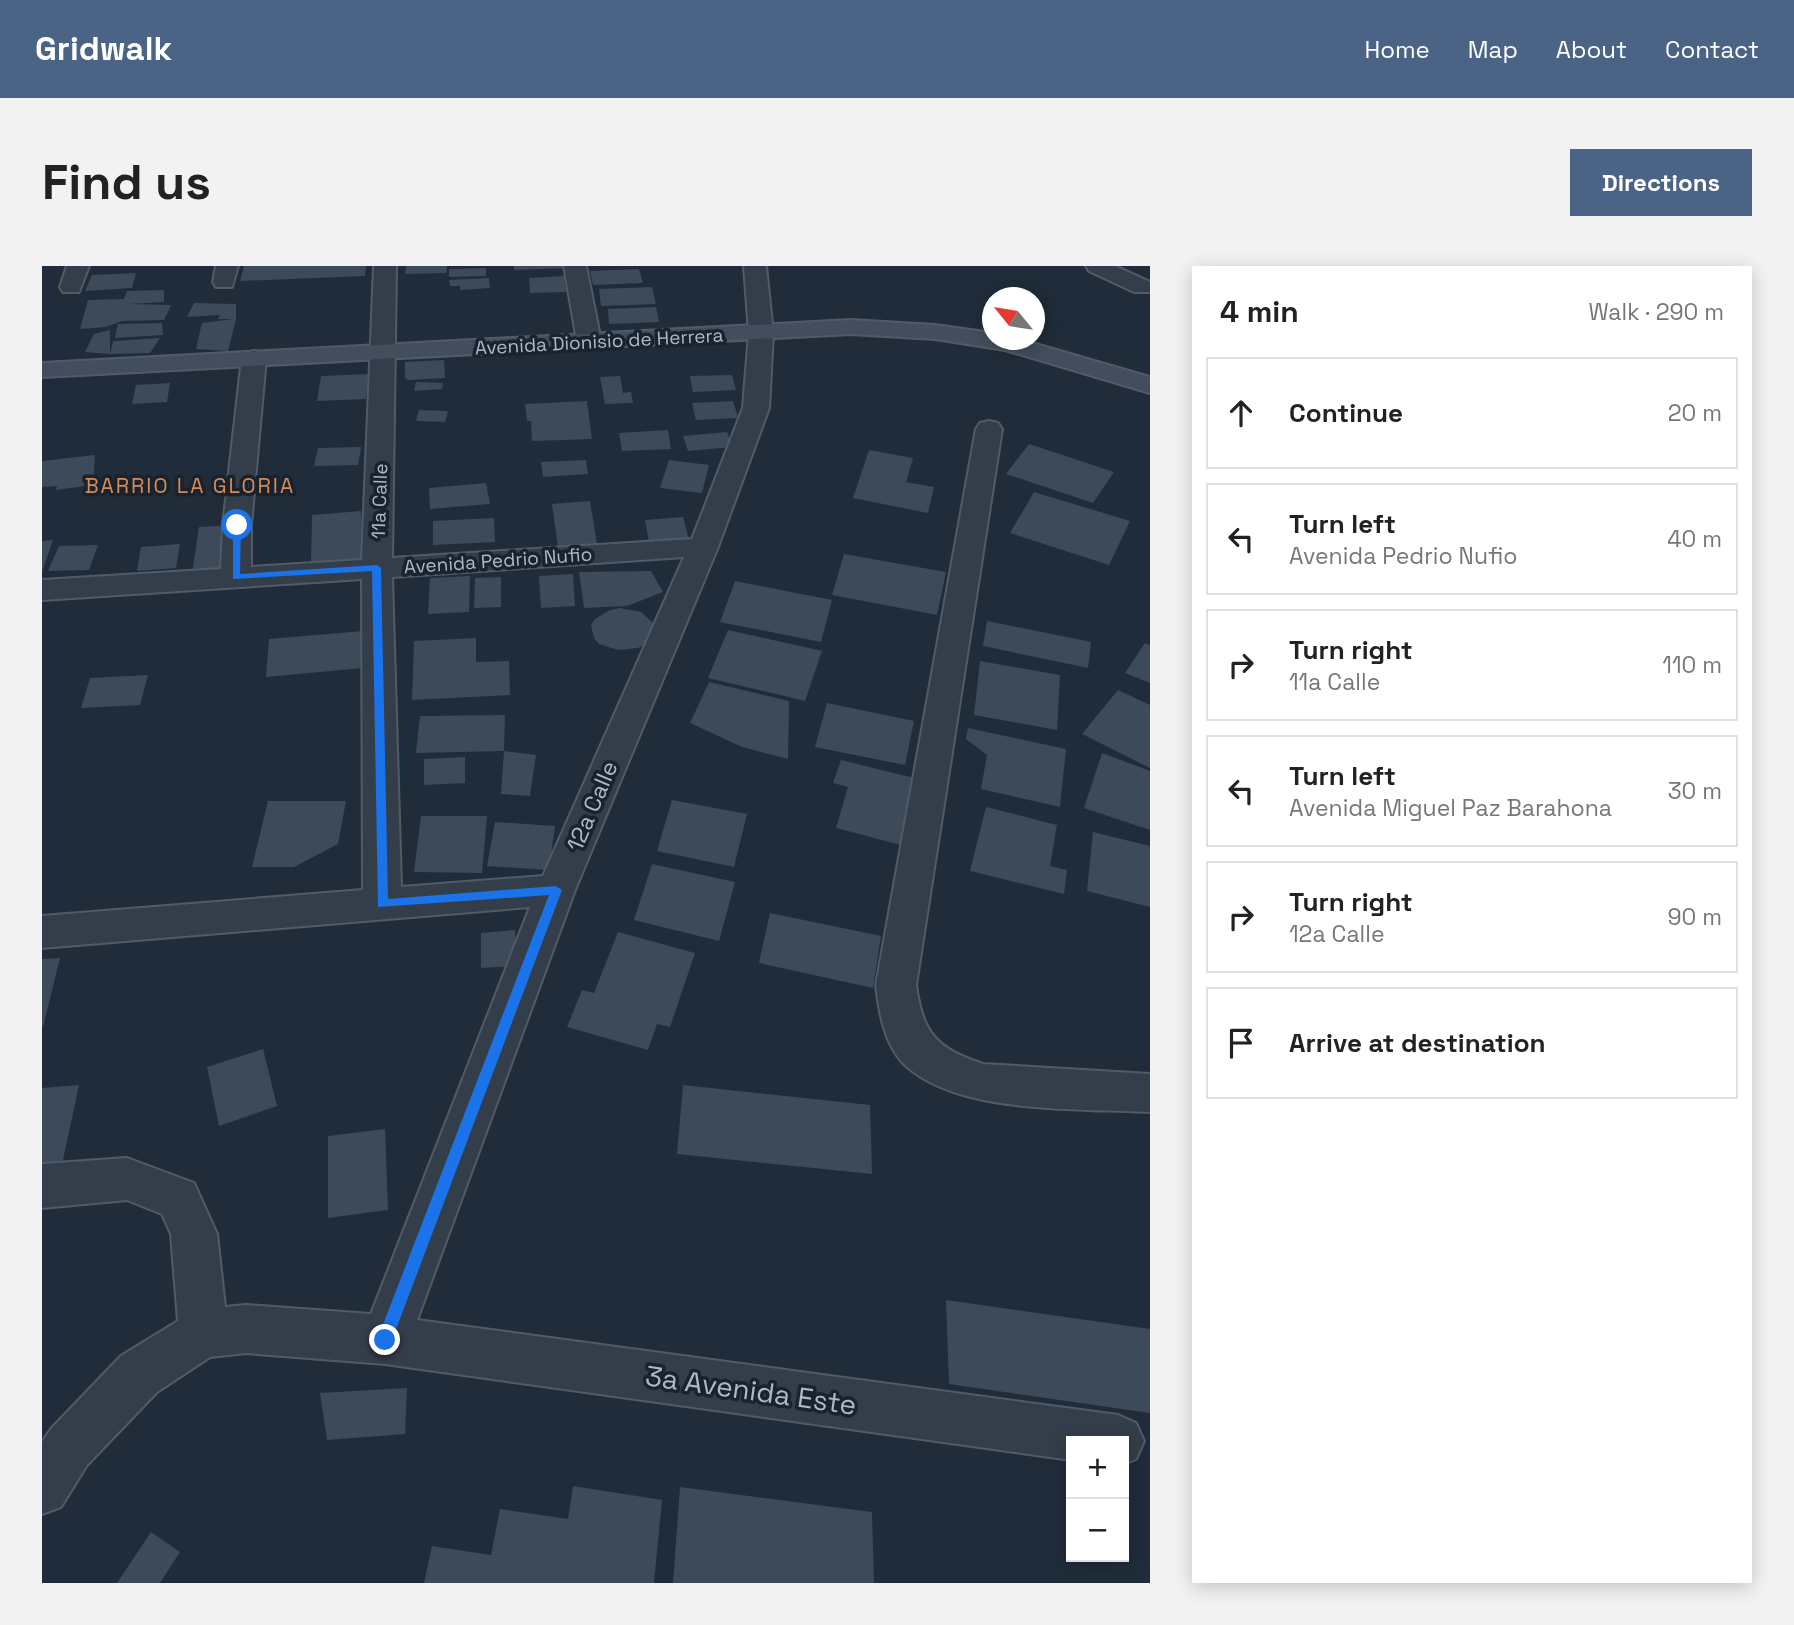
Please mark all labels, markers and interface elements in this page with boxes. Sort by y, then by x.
text: Gridwalk [35,28,172,70]
text: Home [1364,34,1430,65]
text: Map [1468,34,1518,65]
text: About [1556,34,1627,65]
text: Contact [1665,34,1759,65]
button: Directions [1570,149,1752,216]
text: Find us [42,151,211,213]
north arrow [982,287,1045,350]
text: 4 min [1220,292,1299,331]
text: Walk · 290 m [1588,297,1724,327]
street label: Avenida Dionisio de Herrera [474,323,724,360]
icon: ahead [1222,394,1260,432]
text: Continue [1289,396,1403,430]
text: 20 m [1668,398,1722,428]
street label: 11a Calle [366,463,393,539]
district label: BARRIO LA GLORIA [85,472,295,499]
text: Turn left [1289,507,1396,541]
route start [221,509,252,540]
icon: left [1222,520,1260,558]
text: 40 m [1667,524,1722,554]
street label: Avenida Pedrio Nufio [403,541,593,580]
text: Avenida Pedrio Nufio [1289,541,1517,571]
text: Turn right [1289,633,1413,667]
icon: right [1222,646,1260,684]
text: 110 m [1662,650,1722,680]
text: 11a Calle [1289,667,1380,697]
street label: 12a Calle [560,756,624,856]
text: Turn left [1289,759,1396,793]
icon: left [1222,772,1260,810]
text: 30 m [1668,776,1722,806]
text: Avenida Miguel Paz Barahona [1289,793,1612,823]
text: Turn right [1289,885,1413,919]
icon: right [1222,898,1260,936]
text: 90 m [1667,902,1722,932]
text: 12a Calle [1289,919,1385,949]
icon: arrive [1222,1024,1260,1062]
text: Arrive at destination [1289,1026,1546,1060]
route end [369,1324,400,1355]
street label: 3a Avenida Este [643,1357,859,1423]
map controls [1066,1436,1129,1562]
button: + [1066,1436,1129,1499]
button: − [1066,1499,1129,1562]

